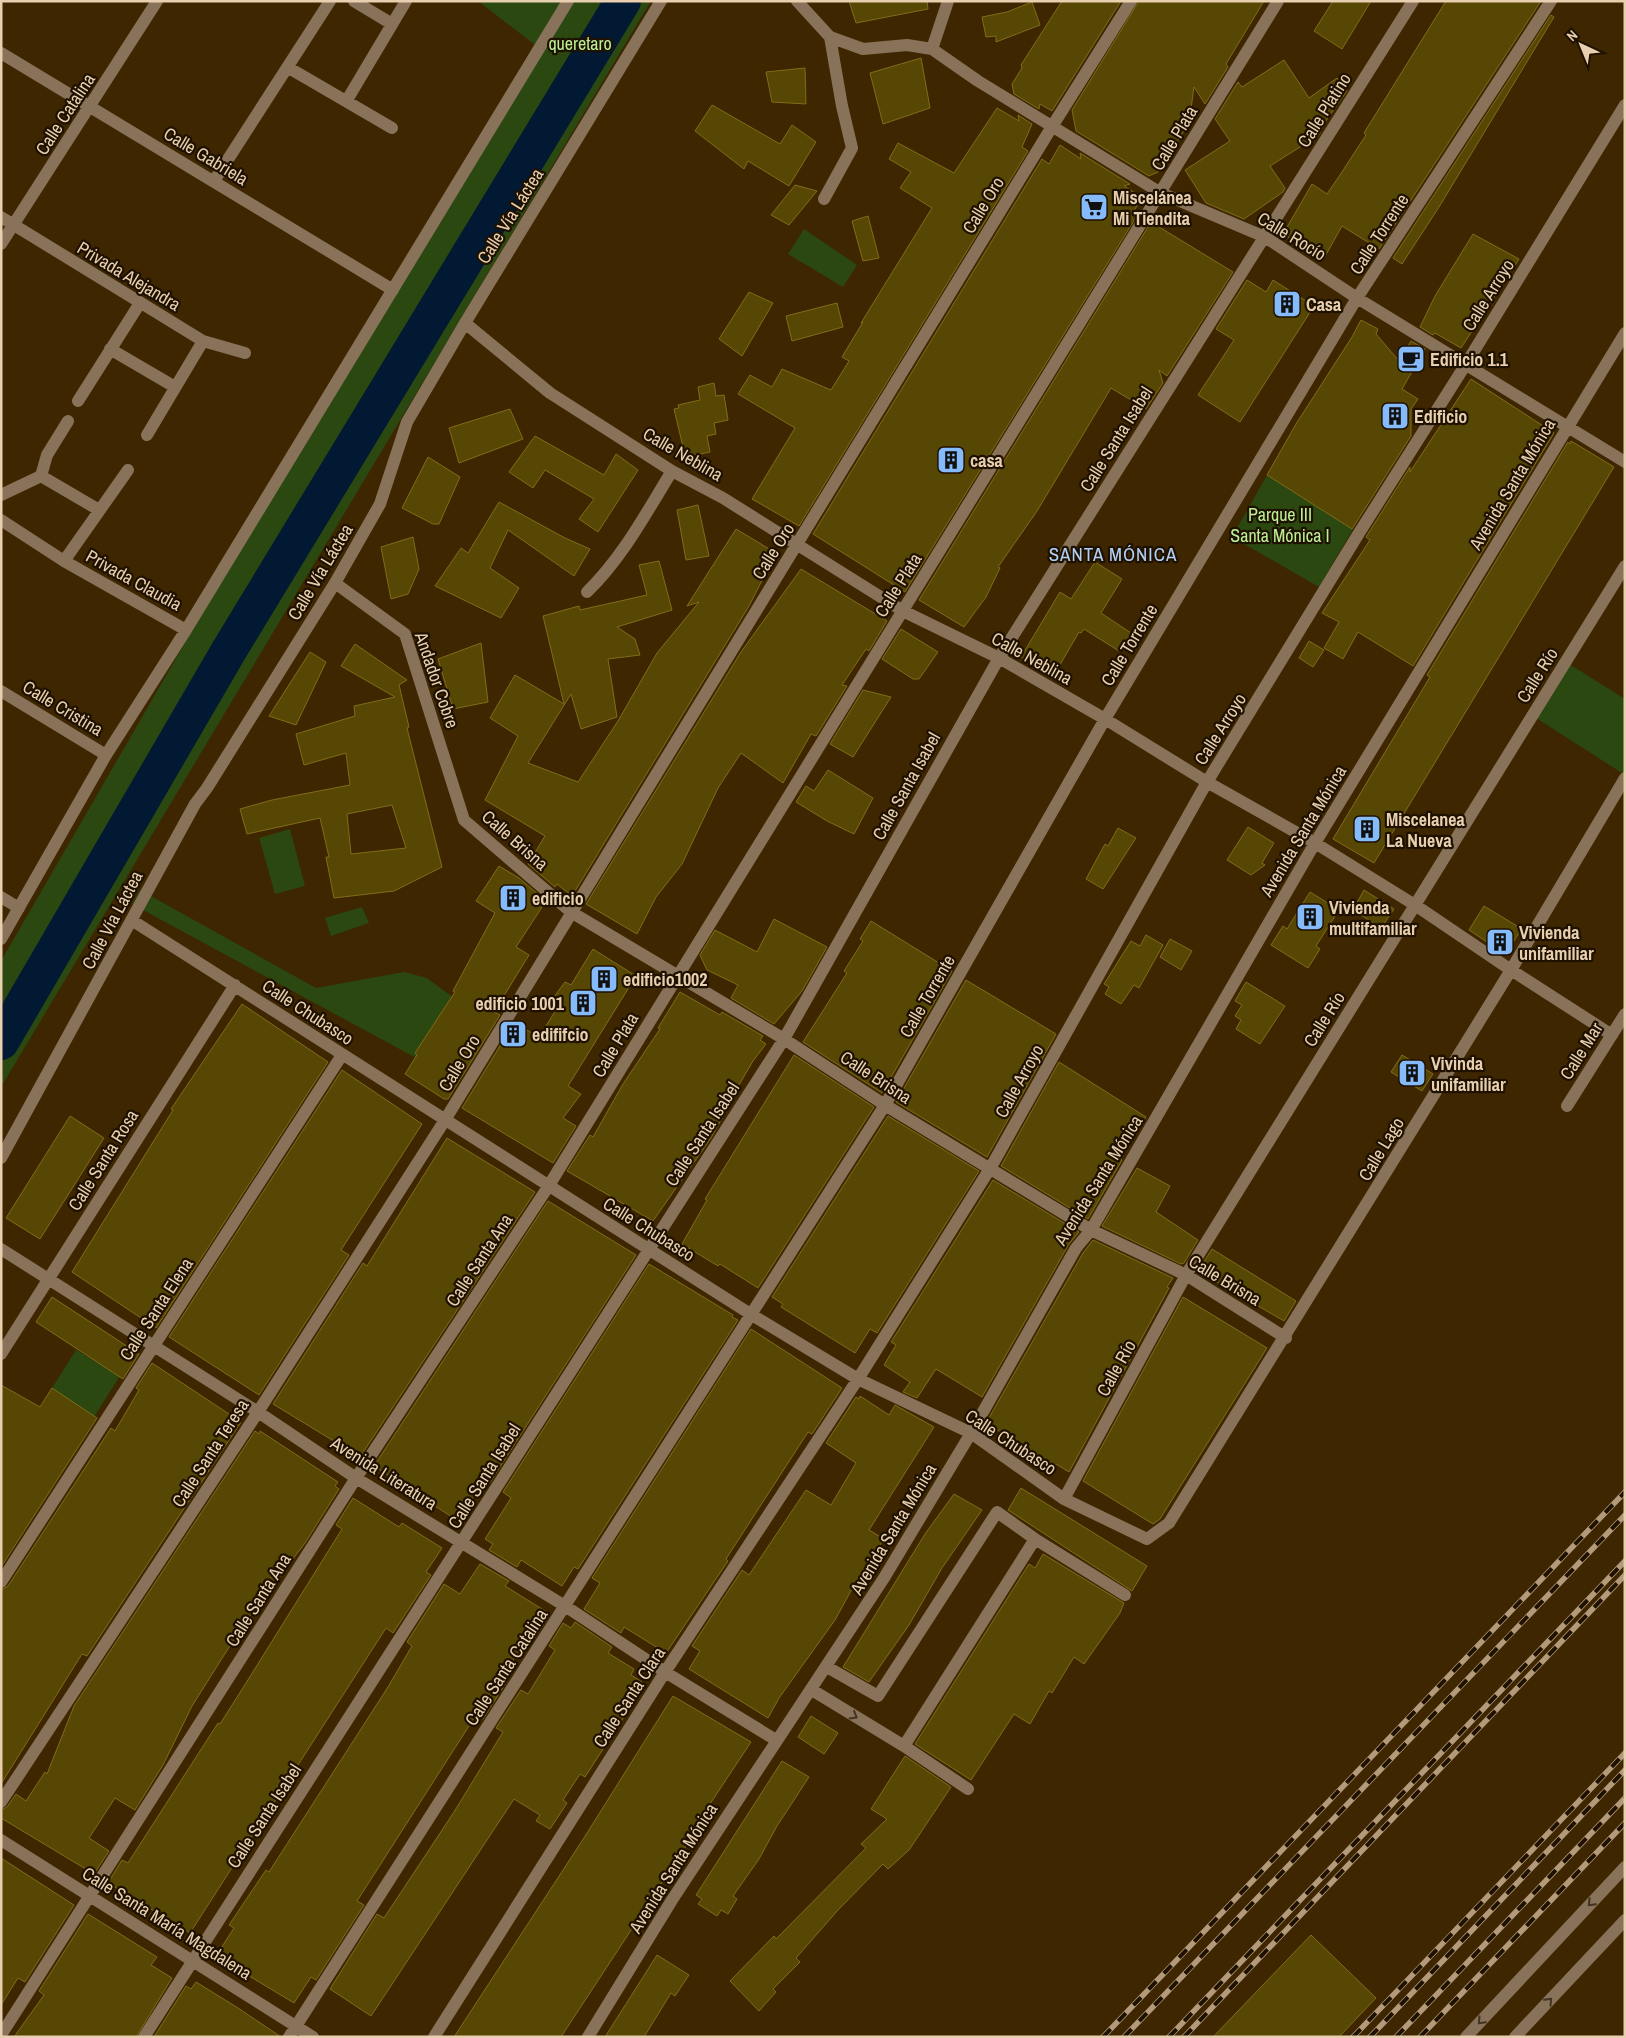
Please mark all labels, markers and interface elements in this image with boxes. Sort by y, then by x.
north arrow [1556,20,1606,70]
text: N [1563,26,1581,45]
park label: queretaro [548,31,612,56]
street label: Calle Catalina [29,68,101,160]
street label: Calle Platino [1291,68,1357,152]
street label: Calle Plata [1145,101,1203,175]
street label: Calle Gabriela [159,121,253,191]
street label: Calle Vía Láctea [471,164,549,268]
street label: Calle Oro [956,172,1010,238]
place label: Miscelánea Mi Tiendita [1113,185,1193,231]
street label: Calle Torrente [1344,189,1414,279]
supermarket icon: Miscelánea Mi Tiendita [1079,192,1109,222]
street label: Calle Rocío [1253,206,1331,266]
street label: Privada Alejandra [73,235,185,317]
street label: Calle Arroyo [1456,254,1520,336]
building icon: Casa [1272,289,1302,319]
place label: Casa [1306,292,1342,317]
cafe icon: Edificio 1.1 [1396,344,1426,374]
place label: Edificio 1.1 [1430,347,1509,372]
street label: Calle Santa Isabel [1074,382,1158,496]
building icon: Edificio [1380,401,1410,431]
place label: Edificio [1414,404,1467,429]
street label: Avenida Santa Mónica [1462,414,1561,555]
street label: Calle Neblina [638,421,728,487]
building icon: casa [936,445,966,475]
place label: casa [970,448,1004,473]
park label: Parque III Santa Mónica I [1230,502,1330,548]
street label: Calle Oro [746,518,800,584]
street label: Calle Vía Láctea [281,519,359,625]
district label: SANTA MÓNICA [1049,541,1177,567]
street label: Privada Claudia [82,543,186,617]
street label: Calle Plata [868,548,928,622]
street label: Calle Torrente [1095,599,1163,691]
street label: Calle Neblina [987,626,1077,690]
street label: Andador Cobre [409,628,465,731]
street label: Calle Río [1510,643,1564,707]
street label: Calle Cristina [18,674,108,742]
street label: Calle Arroyo [1188,688,1252,770]
street label: Calle Santa Isabel [866,728,946,844]
street label: Avenida Santa Mónica [1253,761,1352,902]
street label: Calle Brisna [476,804,554,876]
place label: Miscelanea La Nueva [1386,807,1466,853]
building icon: Miscelanea La Nueva [1352,814,1382,844]
street label: Calle Vía Láctea [76,866,148,974]
building icon: edificio [498,883,528,913]
place label: edificio [532,886,584,911]
place label: Vivienda multifamiliar [1329,895,1417,941]
building icon: Vivienda multifamiliar [1295,902,1325,932]
place label: Vivienda unifamiliar [1519,920,1594,966]
building icon: Vivienda unifamiliar [1485,927,1515,957]
street label: Calle Torrente [893,950,961,1042]
building icon: edificio1002 [589,964,619,994]
place label: edificio1002 [623,967,708,992]
street label: Calle Chubasco [258,973,358,1051]
street label: Calle Río [1297,987,1351,1051]
building icon: edificio 1001 [568,988,598,1018]
place label: edificio 1001 [475,991,565,1016]
street label: Calle Plata [586,1008,644,1082]
street label: Calle Mar [1554,1018,1608,1084]
building icon: edififcio [498,1019,528,1049]
place label: edififcio [532,1022,589,1047]
street label: Calle Oro [432,1030,486,1096]
street label: Calle Arroyo [989,1040,1049,1122]
street label: Calle Brisna [835,1045,917,1109]
place label: Vivinda unifamiliar [1431,1051,1506,1097]
building icon: Vivinda unifamiliar [1397,1058,1427,1088]
street label: Calle Santa Isabel [659,1077,745,1191]
street label: Calle Santa Rosa [62,1105,144,1215]
street label: Avenida Santa Mónica [1047,1110,1148,1251]
street label: Calle Lago [1352,1112,1410,1186]
street label: Calle Chubasco [598,1191,700,1267]
street label: Calle Santa Ana [440,1209,518,1311]
street label: Calle Brisna [1184,1249,1266,1311]
street label: Calle Santa Elena [113,1253,199,1365]
street label: Calle Río [1090,1335,1142,1401]
street label: Calle Santa Teresa [166,1394,254,1512]
street label: Calle Chubasco [961,1403,1061,1481]
street label: Calle Santa Isabel [442,1419,526,1533]
street label: Avenida Literatura [325,1430,442,1516]
street label: Avenida Santa Mónica [843,1459,942,1600]
street label: Calle Santa Ana [219,1548,297,1652]
street label: Calle Santa Catalina [459,1603,553,1731]
street label: Calle Santa Clara [587,1642,671,1752]
one-way arrow [848,1709,857,1719]
street label: Calle Santa Isabel [221,1759,307,1873]
street label: Avenida Santa Mónica [622,1798,723,1939]
street label: Calle Santa María Magdalena [78,1861,256,1985]
one-way arrow [1588,1897,1597,1906]
one-way arrow [1543,1998,1552,2007]
one-way arrow [1477,2016,1486,2025]

